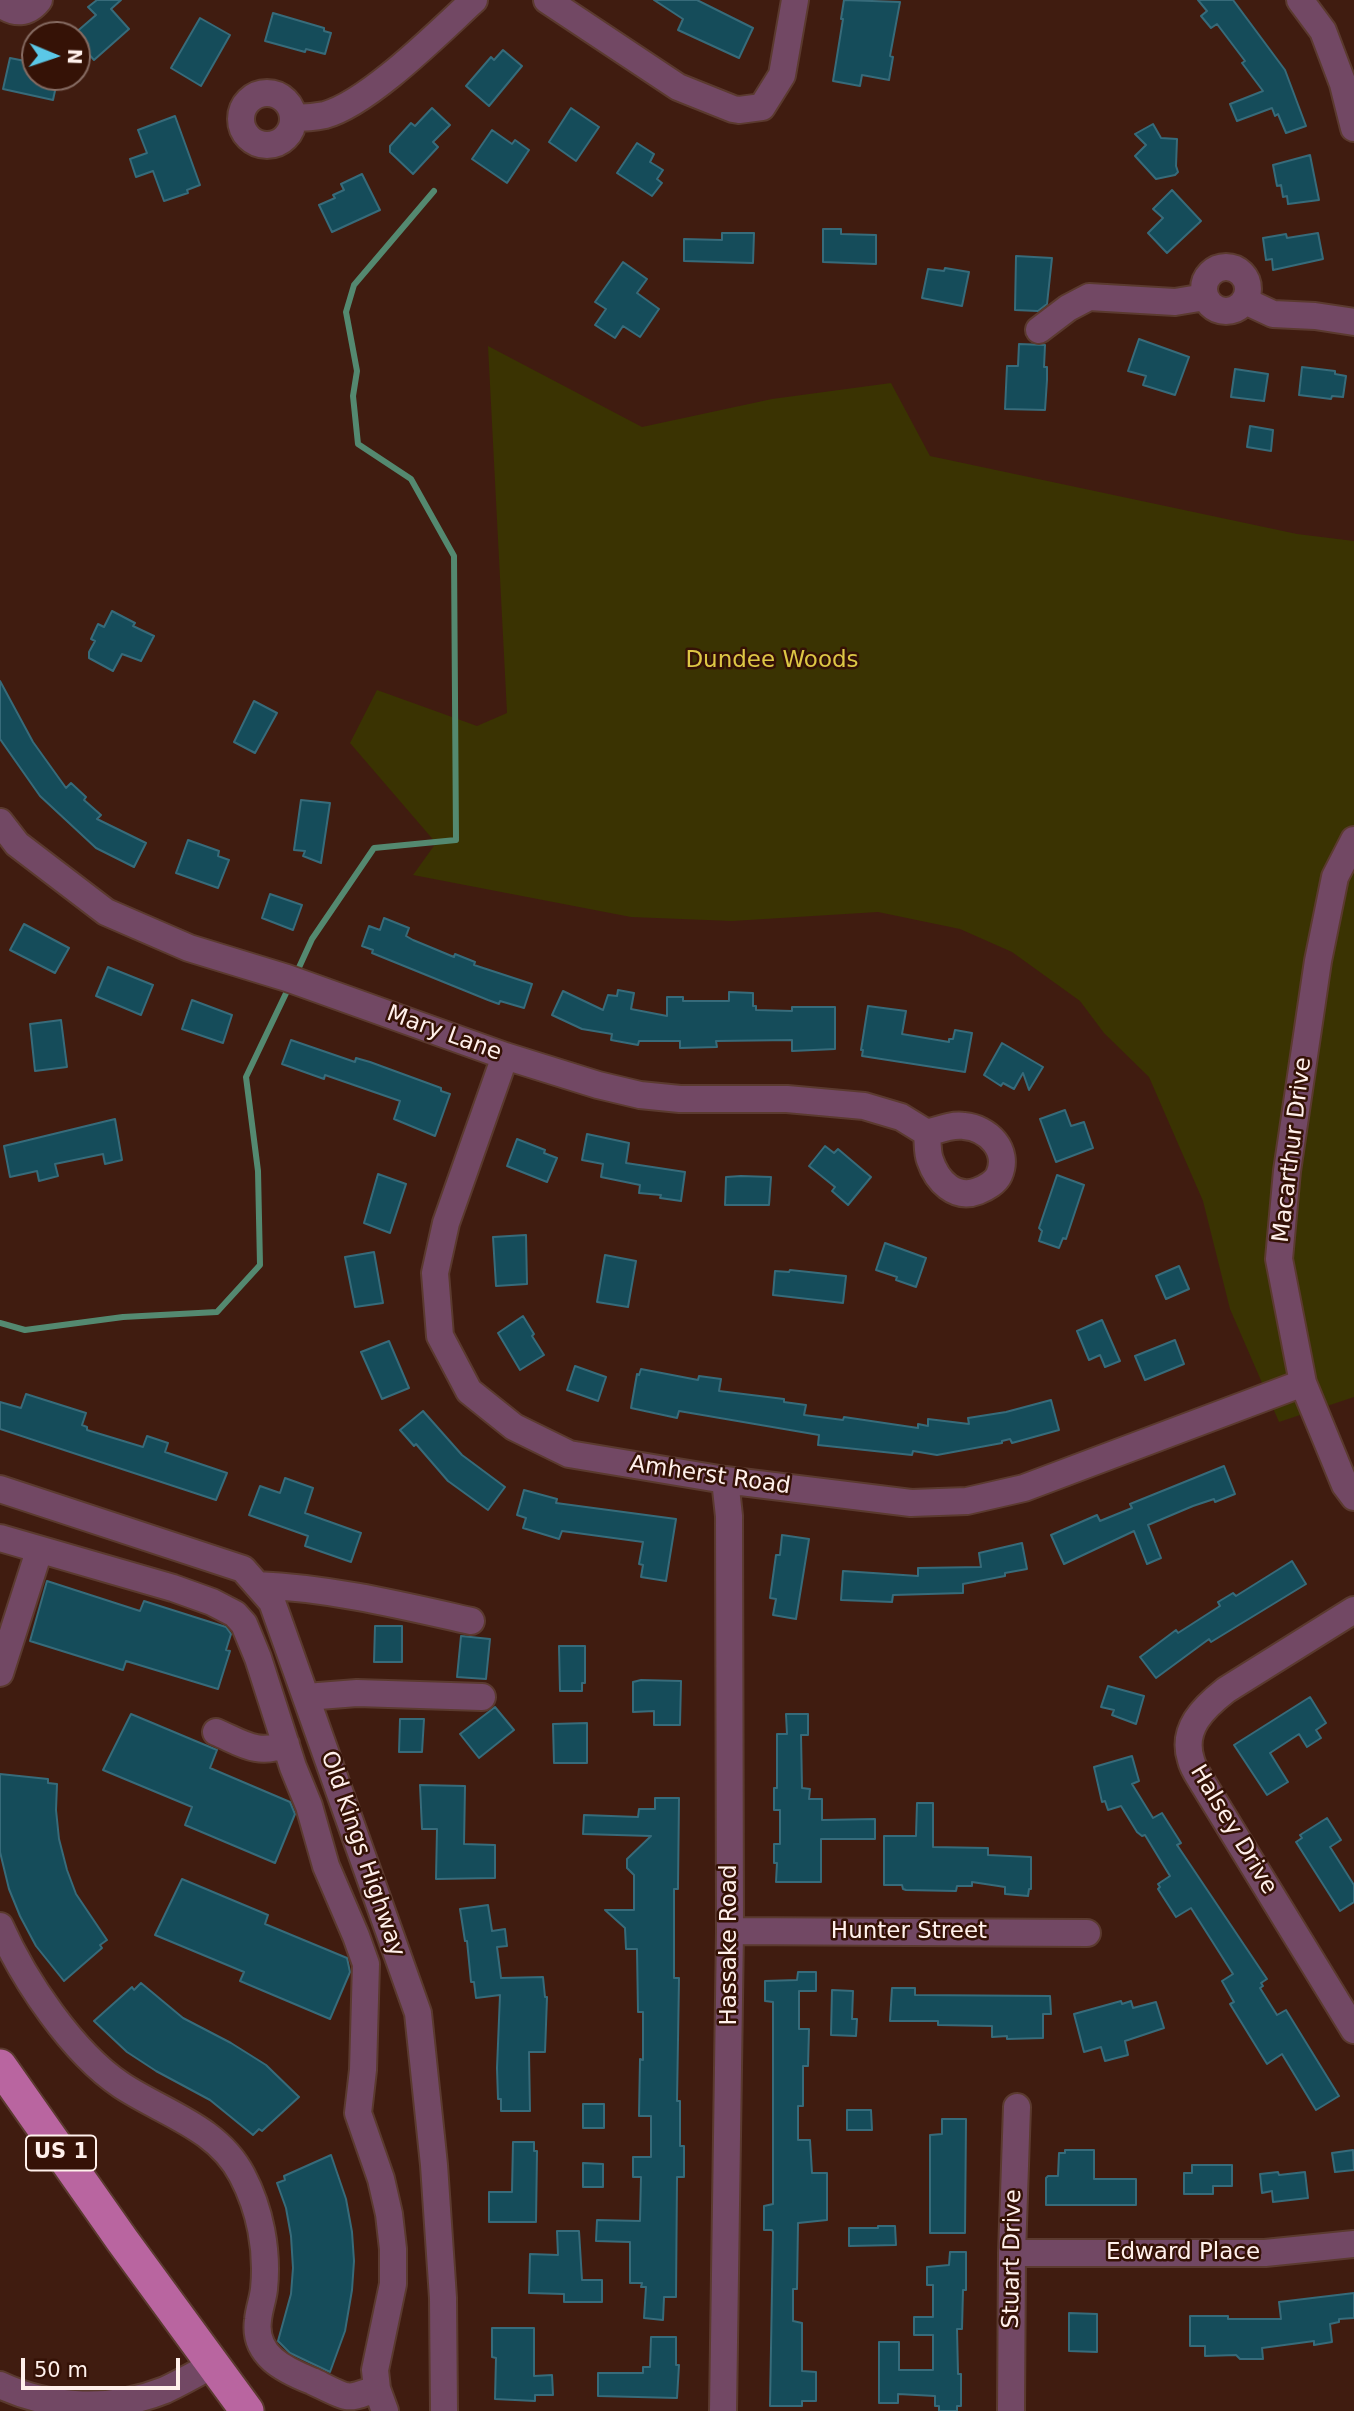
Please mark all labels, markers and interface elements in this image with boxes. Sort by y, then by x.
north arrow [21,21,91,91]
text: N [64,48,86,65]
park label: Dundee Woods [685,647,859,675]
street label: Mary Lane [383,1001,505,1067]
street label: Macarthur Drive [1268,1056,1318,1244]
street label: Amherst Road [628,1451,792,1501]
street label: Old Kings Highway [314,1748,410,1960]
street label: Halsey Drive [1184,1760,1282,1900]
street label: Hassake Road [716,1864,744,2026]
street label: Hunter Street [831,1918,987,1946]
road number: US 1 [26,2136,96,2170]
street label: Stuart Drive [998,2189,1028,2329]
street label: Edward Place [1106,2239,1260,2267]
scale bar [24,2344,184,2388]
text: 50 m [34,2358,88,2382]

